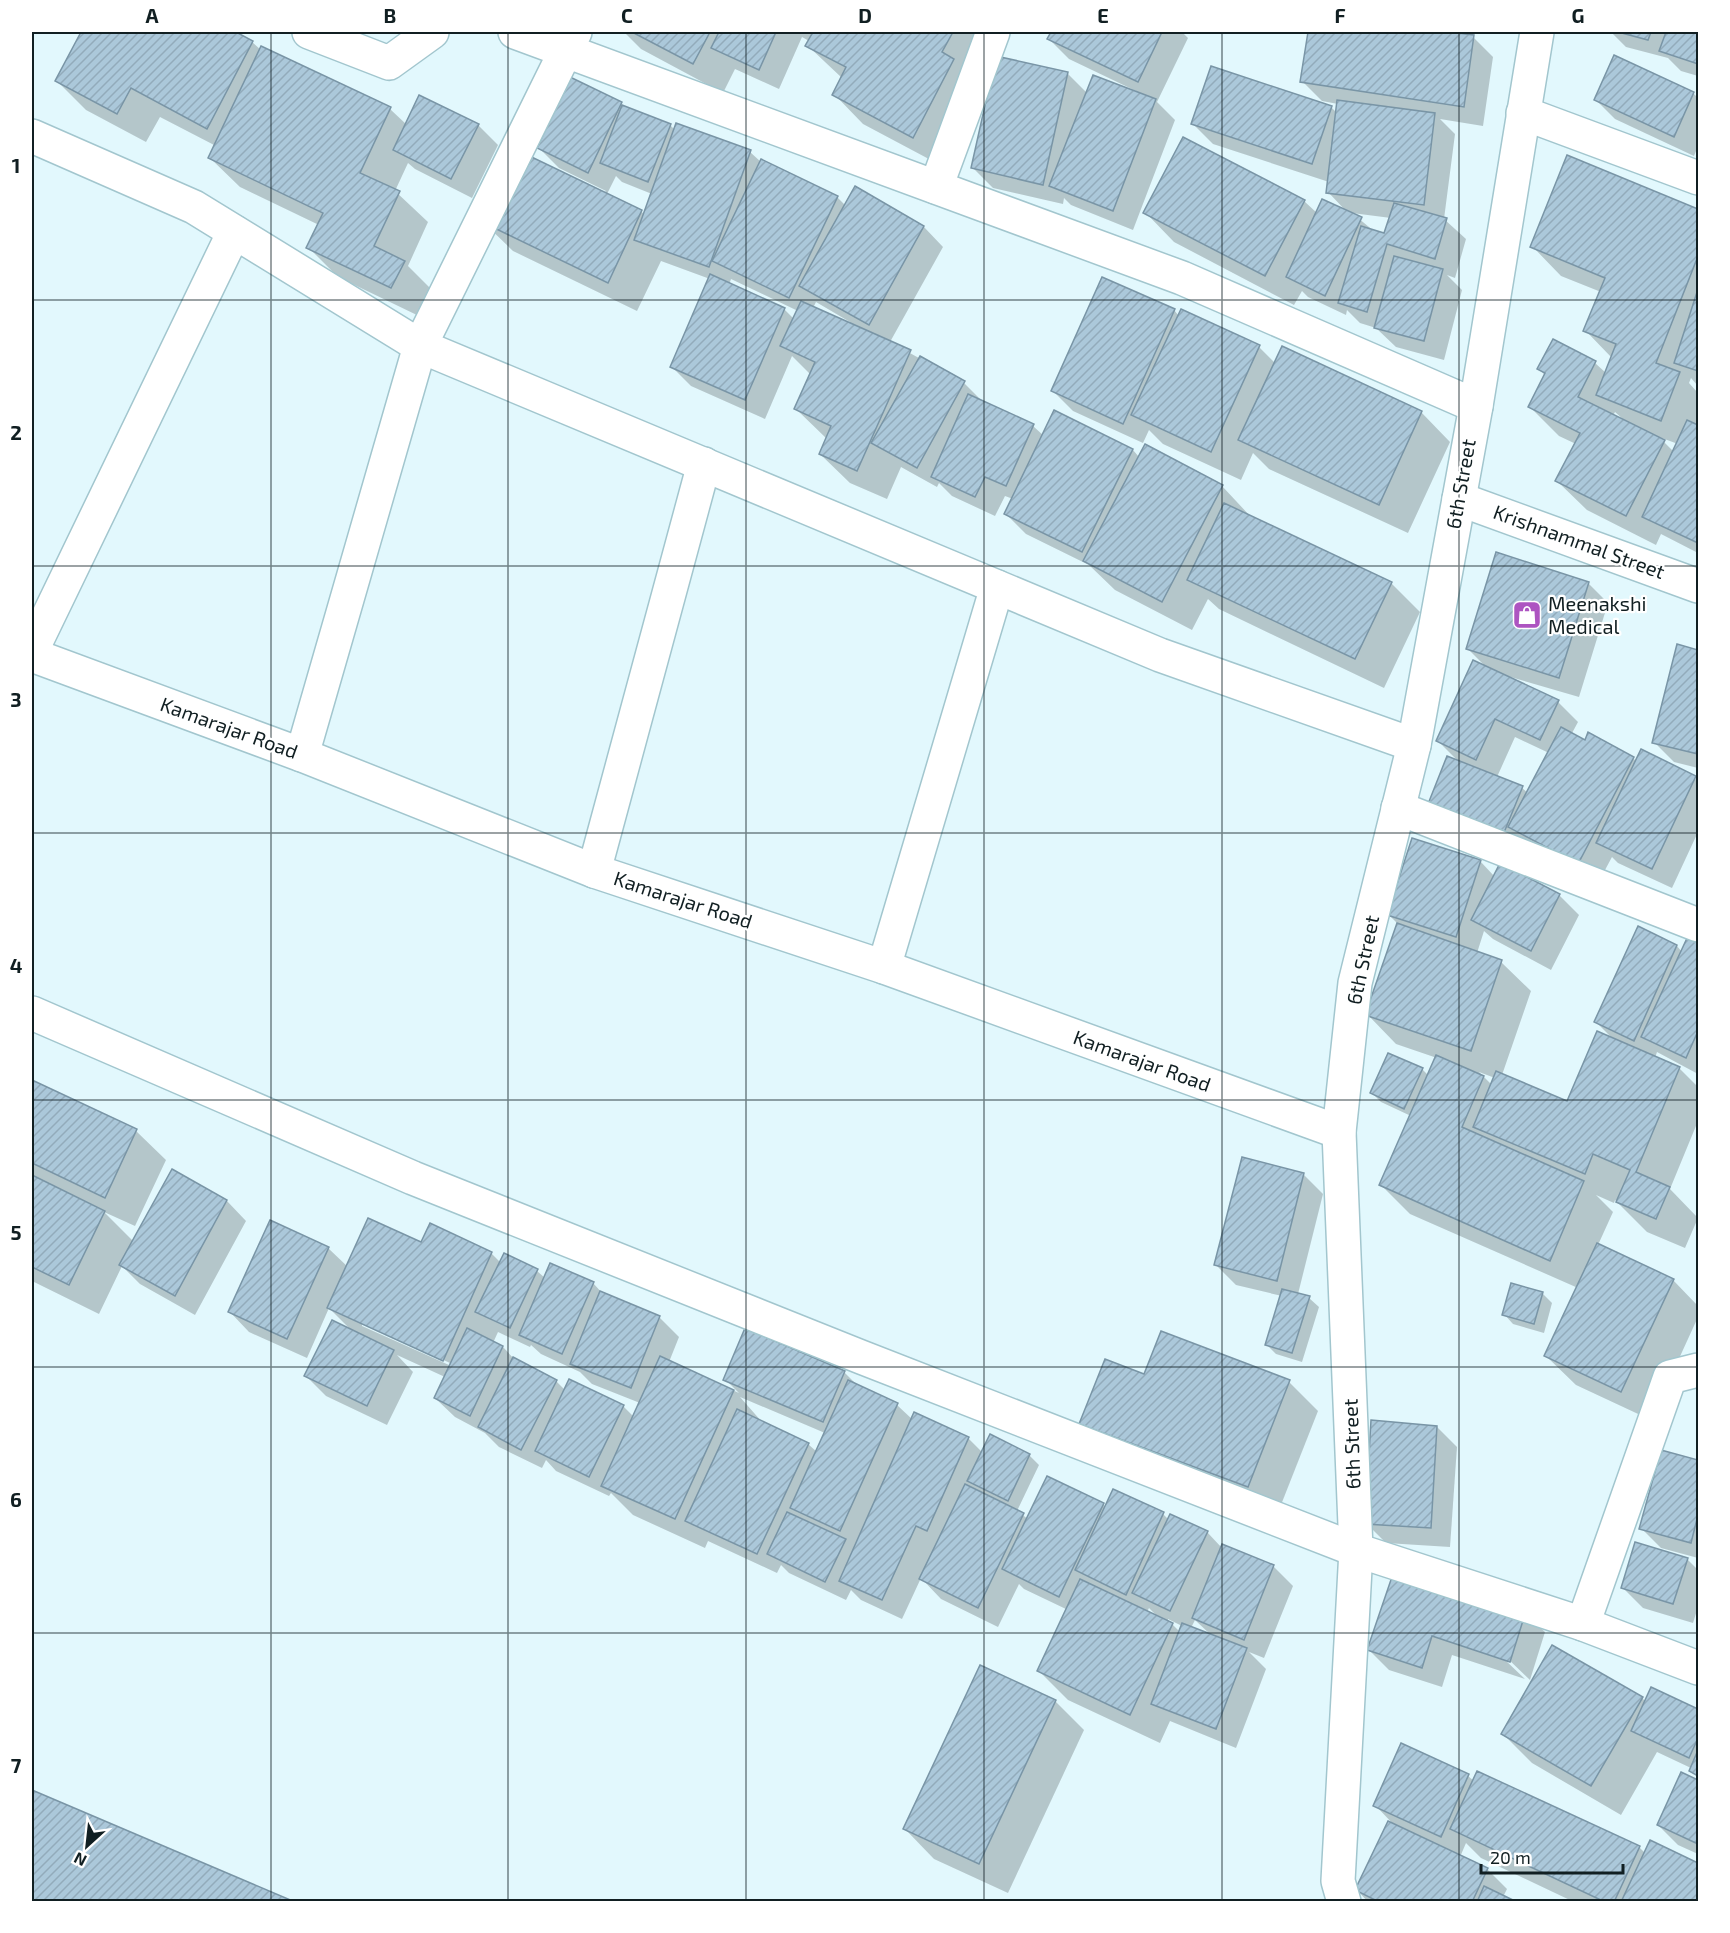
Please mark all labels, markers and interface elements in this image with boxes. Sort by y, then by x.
text: A [145,3,159,27]
text: B [384,3,396,27]
text: C [621,3,633,27]
text: D [858,3,872,27]
text: E [1097,3,1109,27]
text: F [1334,3,1346,27]
text: G [1572,3,1584,27]
text: 1 [12,153,20,177]
text: 2 [10,420,22,444]
street label: 6th Street [1440,437,1480,531]
street label: Krishnammal Street [1490,499,1669,583]
place label: Meenakshi Medical [1548,591,1647,638]
shop icon: Meenakshi Medical [1511,599,1543,631]
text: 3 [10,687,22,711]
street label: Kamarajar Road [157,691,301,763]
street label: Kamarajar Road [611,865,756,933]
street label: 6th Street [1341,913,1383,1007]
text: 4 [10,953,23,977]
street label: Kamarajar Road [1070,1024,1214,1096]
text: 5 [10,1220,22,1244]
street label: 6th Street [1337,1398,1365,1490]
text: 6 [10,1487,22,1511]
text: 7 [11,1753,22,1777]
north arrow [57,1816,117,1876]
scale bar [1481,1837,1624,1875]
text: 20 m [1490,1846,1531,1868]
text: N [70,1849,89,1871]

